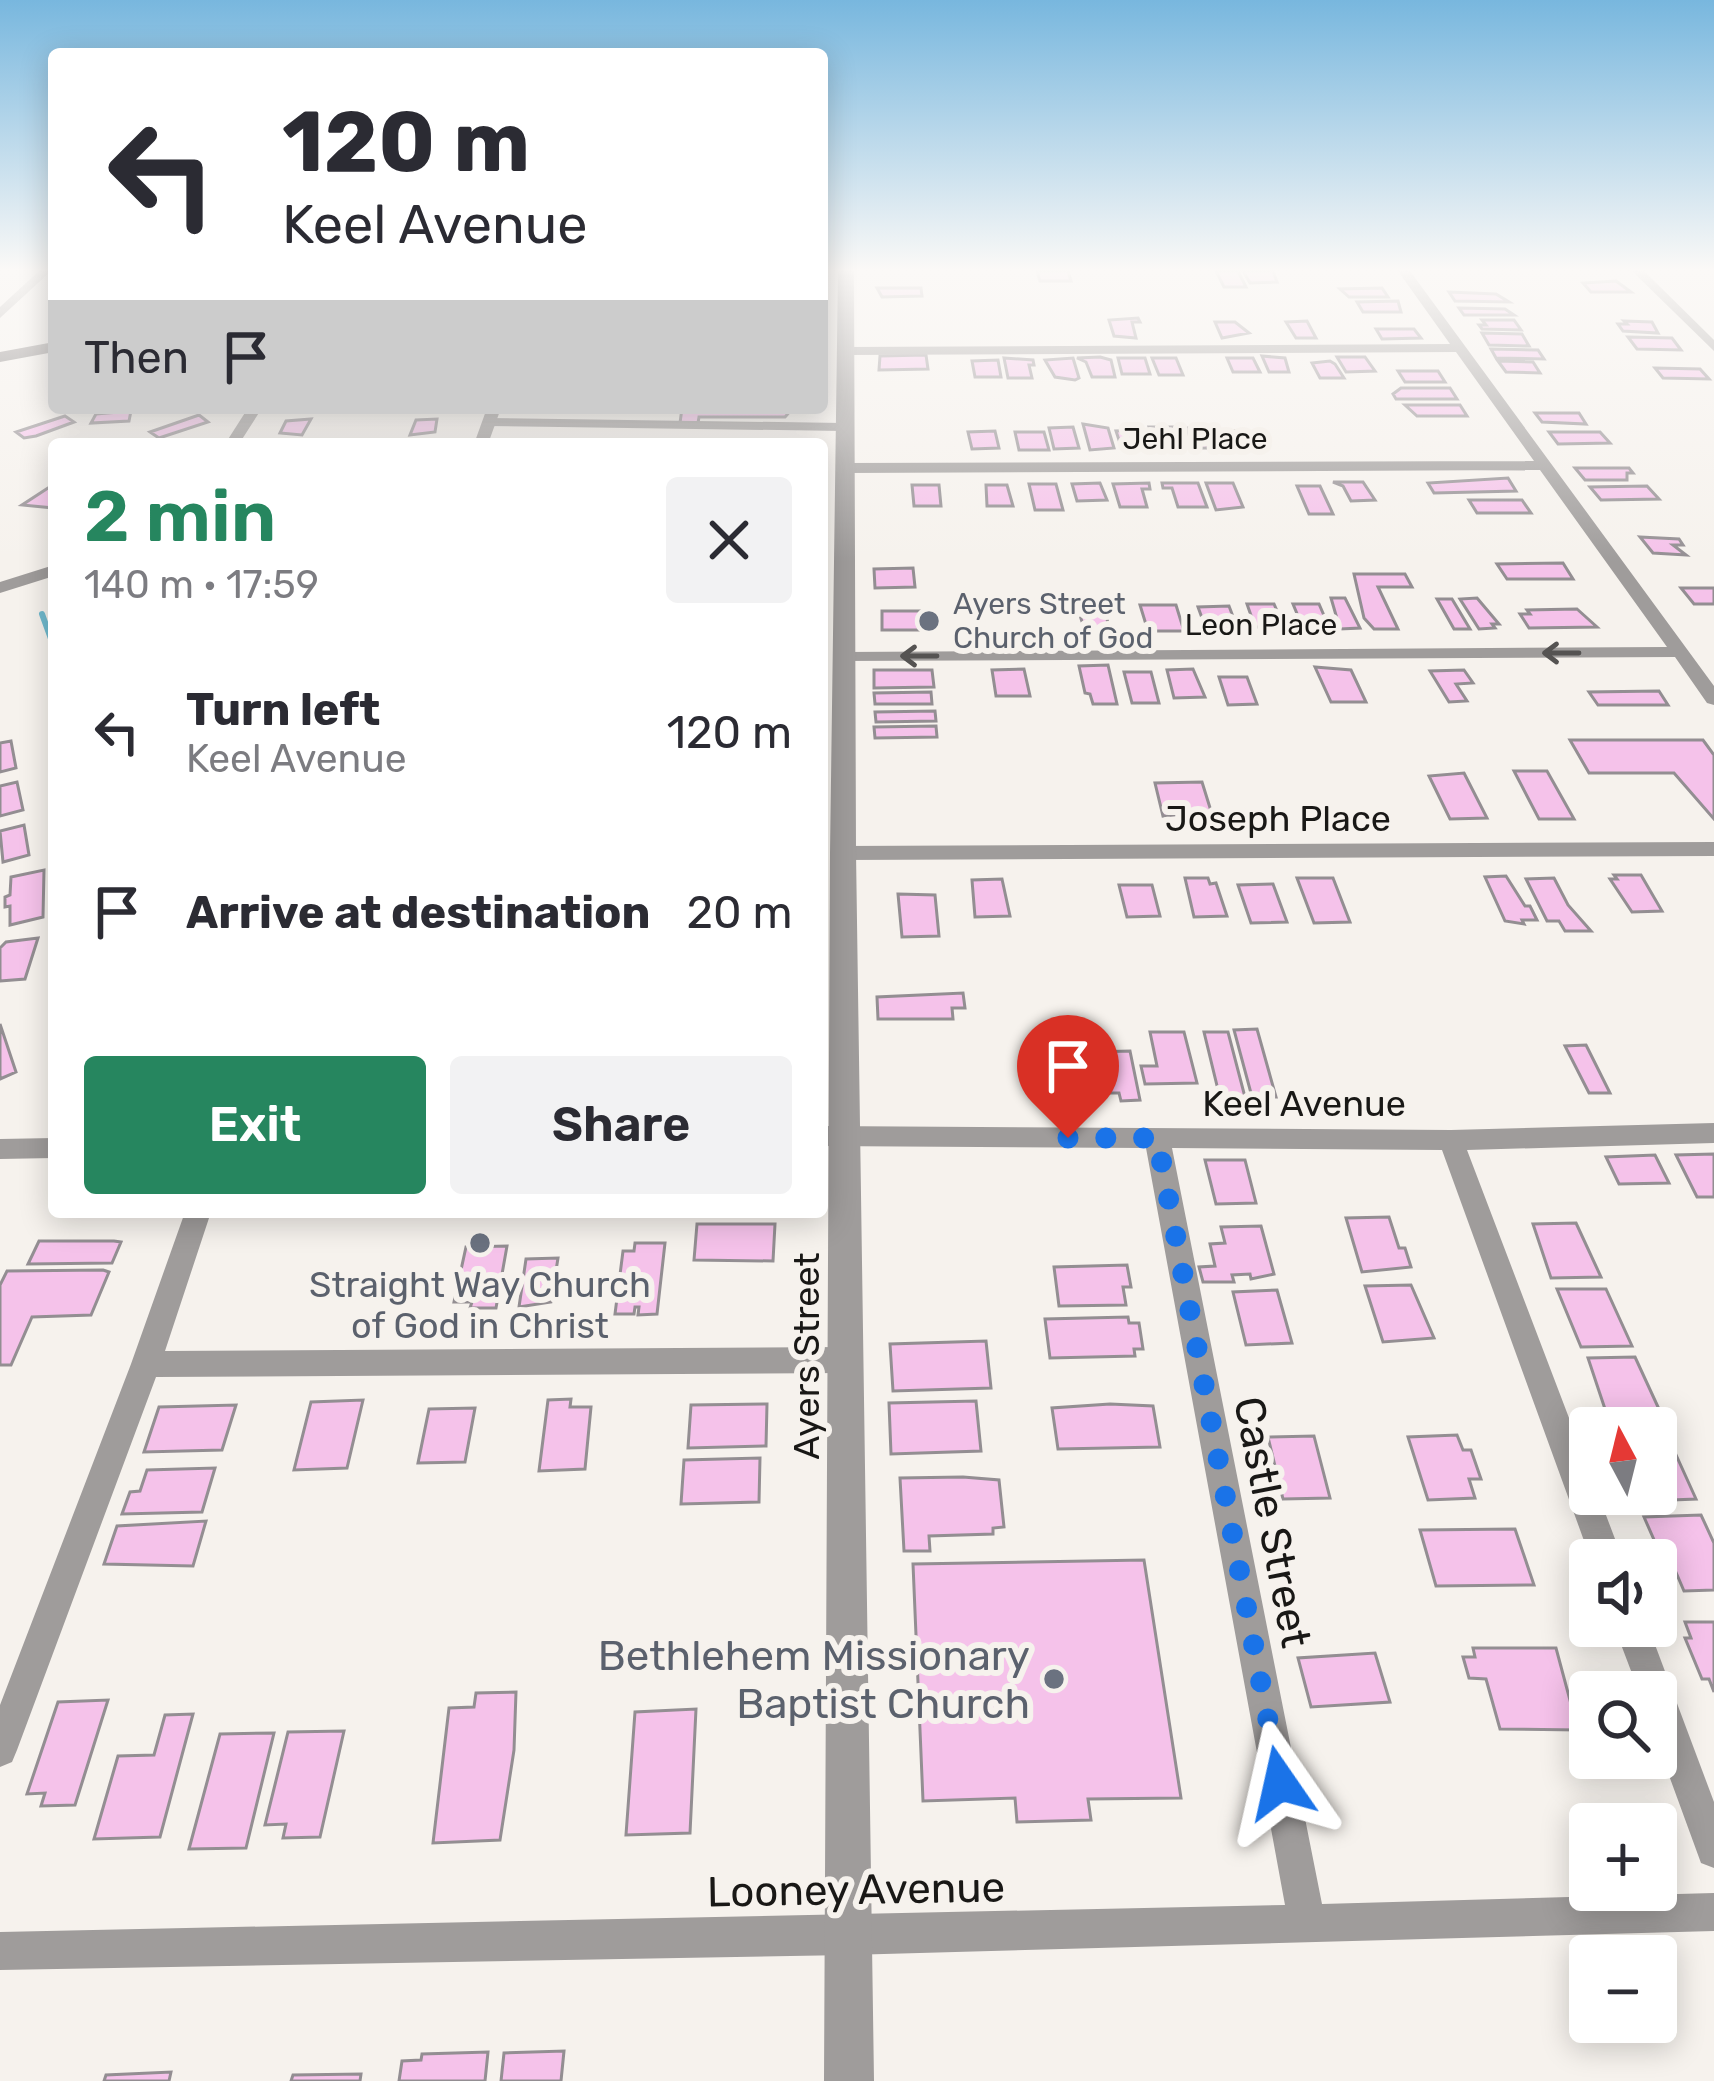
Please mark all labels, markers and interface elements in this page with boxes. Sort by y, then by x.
text: 120 m [282,92,530,192]
icon: left [84,96,240,252]
text: Keel Avenue [282,193,587,257]
icon: arrive [213,324,279,390]
text: Then [84,331,189,384]
street label: Jehl Place [1122,421,1268,457]
text: 2 min [84,474,276,559]
button: close [666,477,792,603]
text: 140 m · 17:59 [84,562,319,608]
place label: Ayers Street Church of God [953,586,1153,656]
street label: Leon Place [1185,607,1337,643]
marker: Ayers Street Church of God [916,608,942,634]
one-way arrow [1542,642,1581,664]
one-way arrow [900,645,939,667]
text: Turn left [186,683,380,736]
icon: left [84,699,150,765]
text: 120 m [667,706,792,759]
text: Keel Avenue [186,736,407,782]
street label: Joseph Place [1165,797,1391,840]
icon: arrive [84,879,150,945]
text: Arrive at destination [186,886,651,939]
text: 20 m [687,886,793,939]
pin [1017,1015,1119,1138]
icon: arrive [1035,1033,1101,1099]
button: Exit [84,1056,426,1194]
button: Share [450,1056,792,1194]
street label: Keel Avenue [1202,1082,1406,1125]
marker: Straight Way Church of God in Christ [467,1230,493,1256]
street label: Ayers Street [785,1252,828,1460]
place label: Straight Way Church of God in Christ [309,1263,651,1347]
street label: Castle Street [1223,1393,1321,1652]
north arrow [1569,1407,1677,1515]
map controls [1569,1407,1677,2043]
button: sound [1569,1539,1677,1647]
place label: Bethlehem Missionary Baptist Church [598,1631,1030,1729]
marker: Bethlehem Missionary Baptist Church [1041,1666,1067,1692]
button: search [1569,1671,1677,1779]
position arrow [1217,1720,1343,1846]
button: + [1569,1803,1677,1911]
street label: Looney Avenue [707,1862,1005,1918]
button: − [1569,1935,1677,2043]

